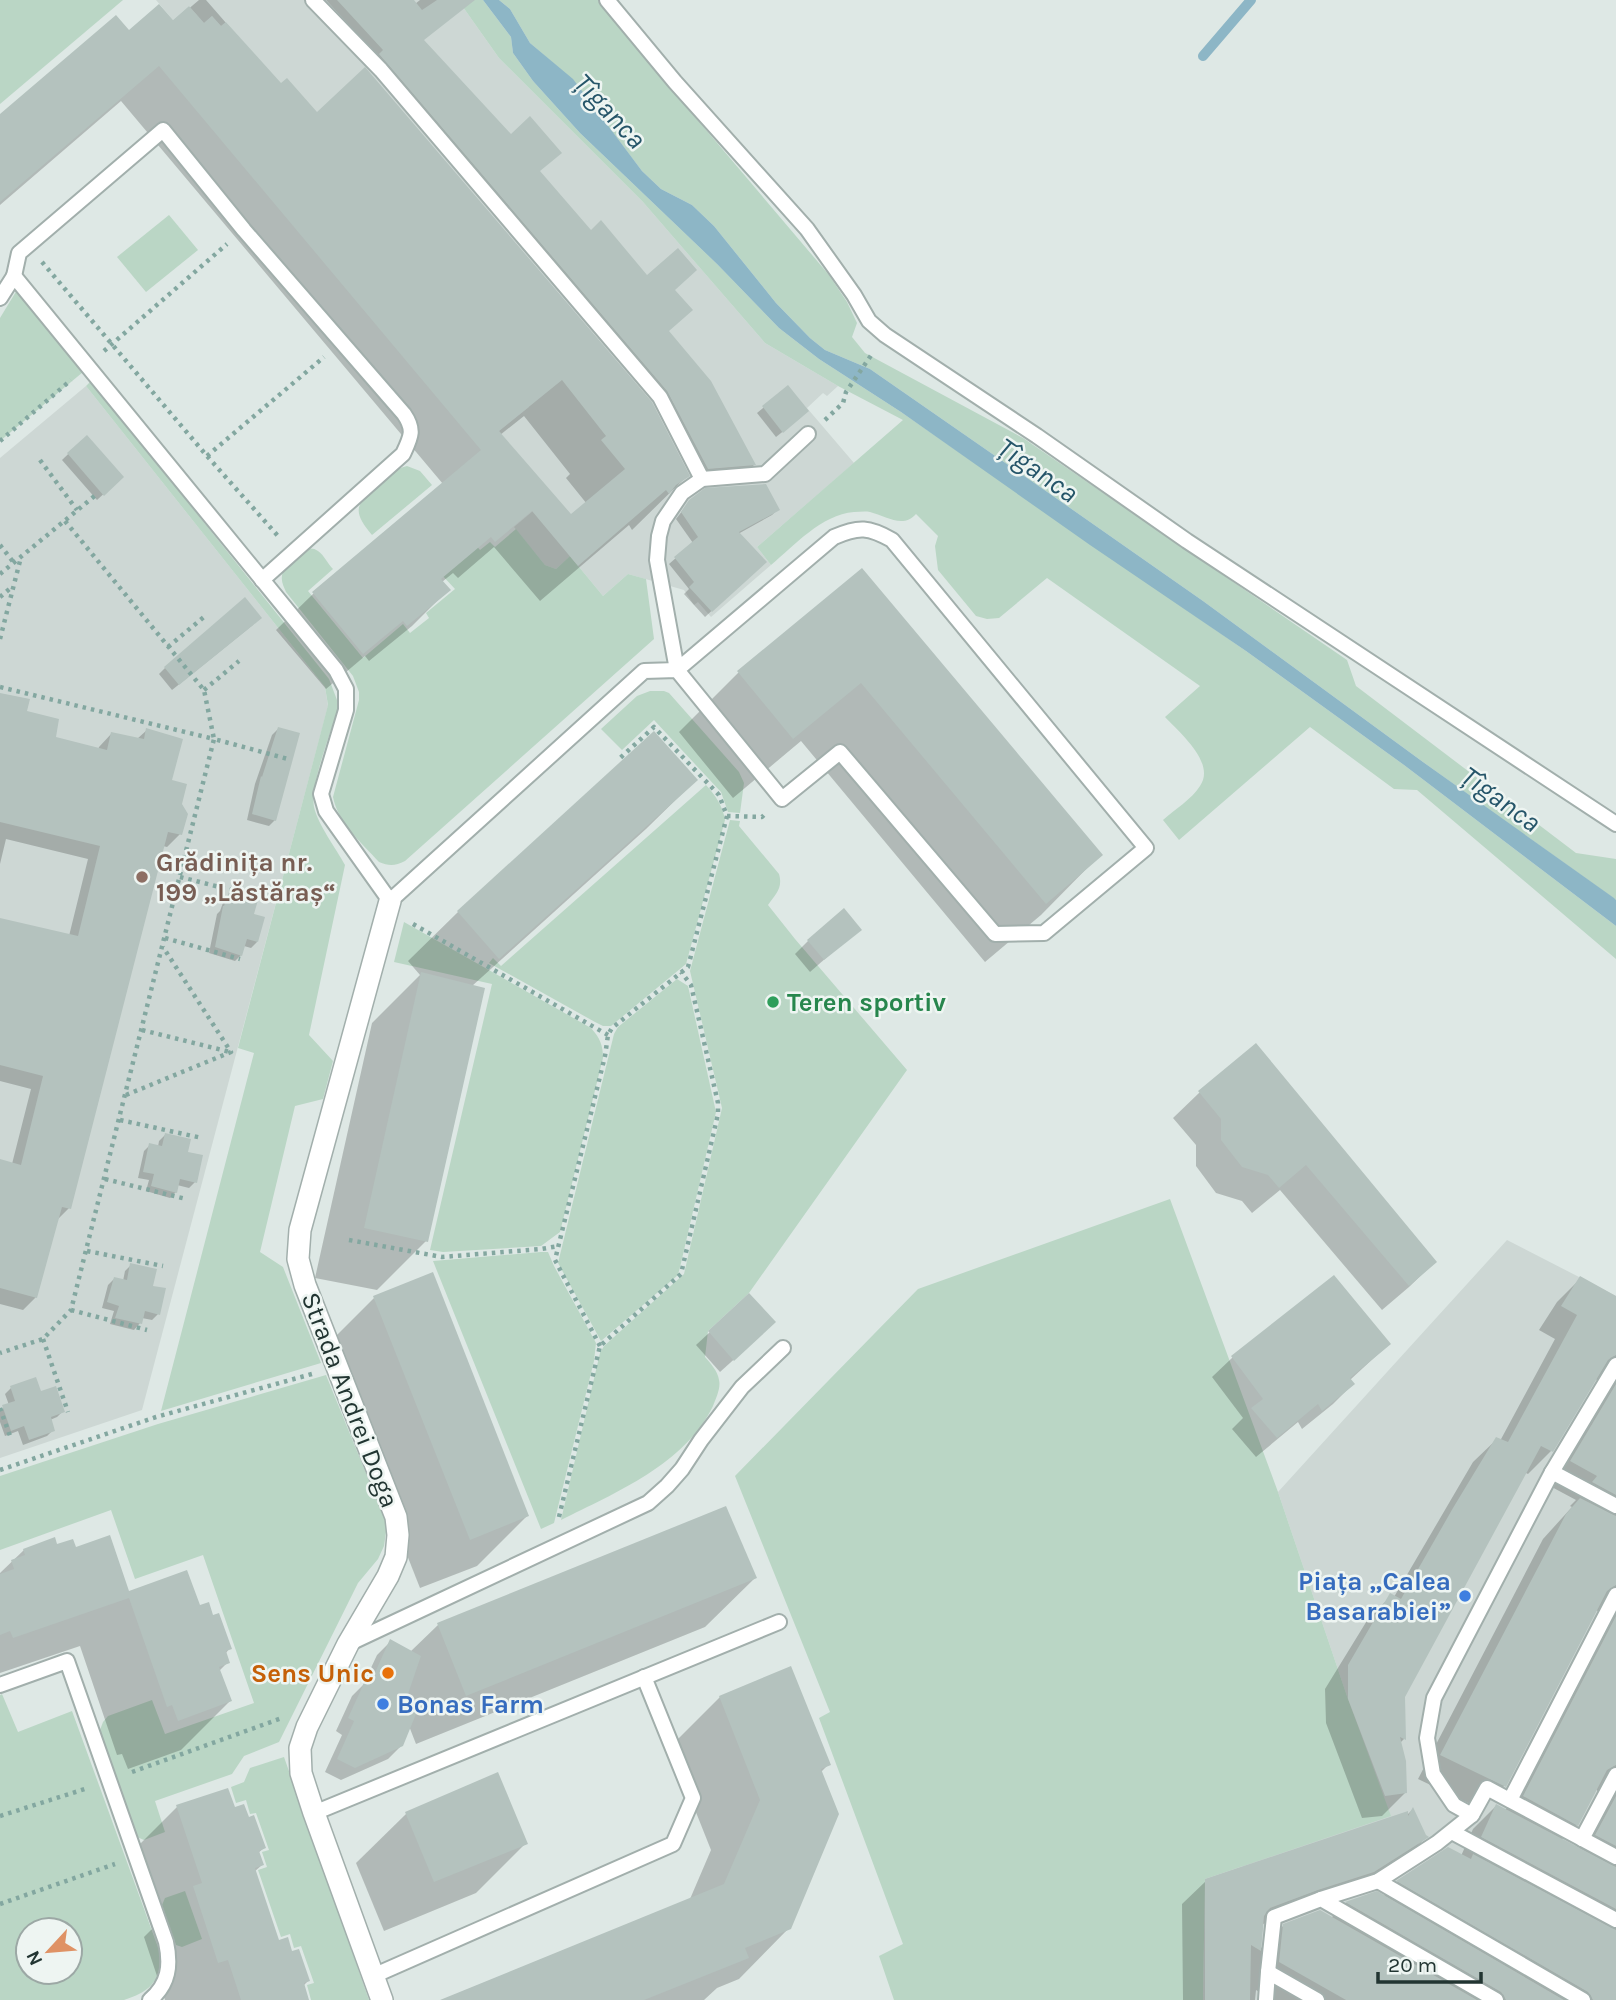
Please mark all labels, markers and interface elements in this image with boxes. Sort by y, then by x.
water label: Țîganca [567,67,653,155]
water label: Țîganca [991,430,1085,510]
water label: Țîganca [1455,759,1547,839]
place label: Grădinița nr. 199 „Lăstăraș“ [156,847,336,908]
marker: Grădinița nr. 199 „Lăstăraș“ [134,869,150,885]
place label: Teren sportiv [787,987,946,1018]
marker: Teren sportiv [765,994,781,1010]
street label: Strada Andrei Doga [295,1288,405,1512]
place label: Piața „Calea Basarabiei” [1298,1566,1451,1627]
marker: Piața „Calea Basarabiei” [1457,1588,1473,1604]
place label: Sens Unic [251,1658,374,1689]
marker: Sens Unic [380,1665,396,1681]
place label: Bonas Farm [397,1689,544,1720]
marker: Bonas Farm [375,1696,391,1712]
north arrow [14,1916,84,1986]
scale bar [1378,1940,1481,1984]
text: N [22,1947,47,1969]
text: 20 m [1388,1953,1437,1977]

